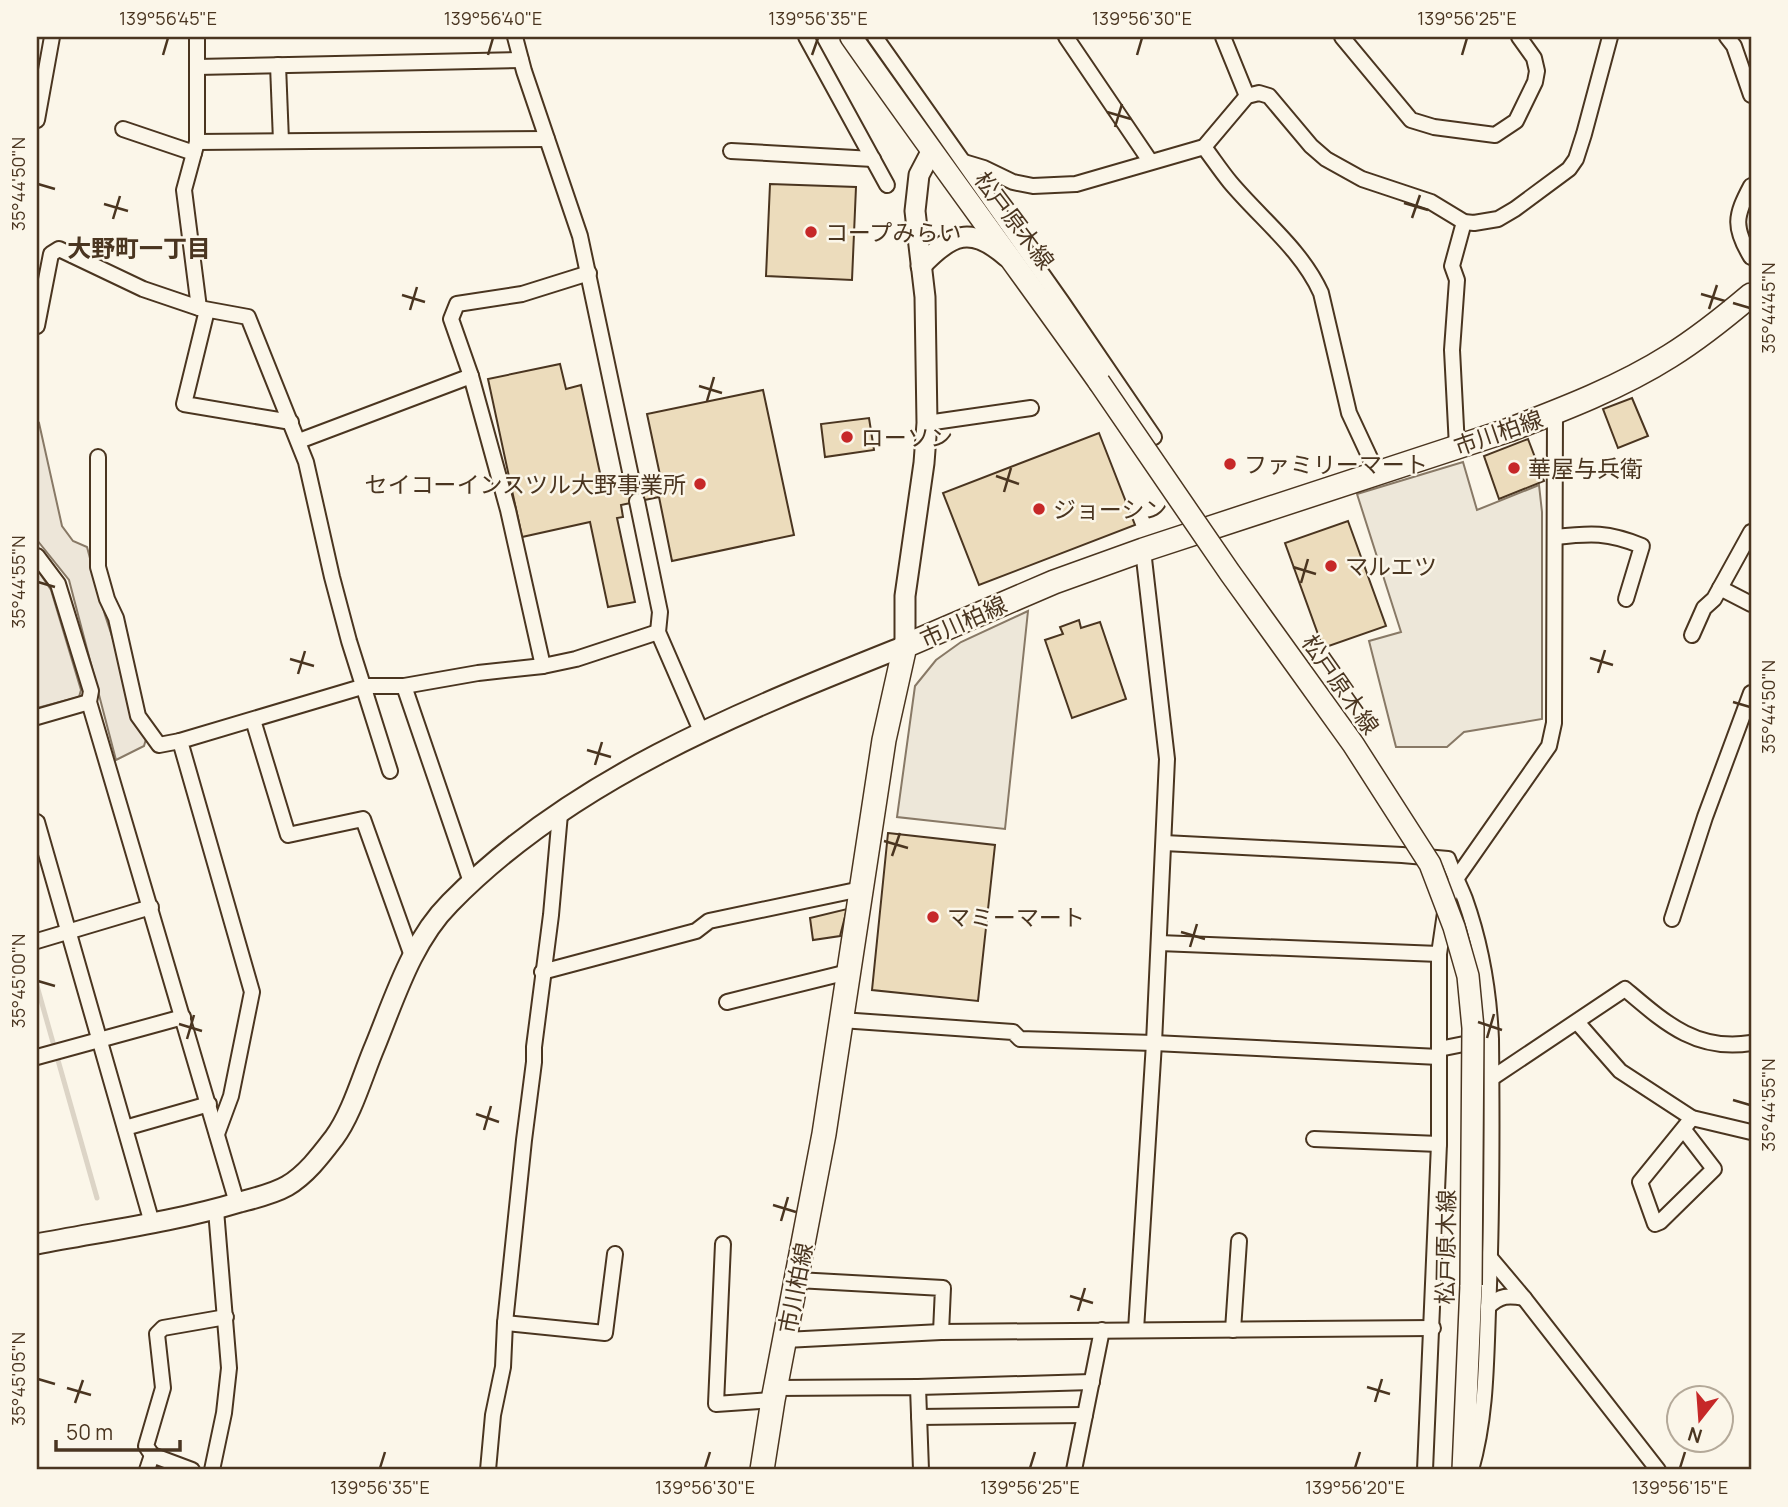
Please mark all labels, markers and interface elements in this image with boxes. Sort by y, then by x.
text: 139°56'45"E [119,6,217,30]
text: 139°56'40"E [444,6,542,30]
text: 139°56'35"E [768,6,868,30]
text: 139°56'30"E [1092,6,1192,30]
text: 139°56'25"E [1417,6,1517,30]
text: 35°44'50"N [6,137,30,231]
street label: 松戸原木線 [968,164,1062,276]
place label: コープみらい [825,216,962,248]
marker: コープみらい [803,224,819,240]
district label: 大野町一丁目 [67,231,211,264]
text: 35°44'45"N [1756,262,1780,354]
street label: 市川柏線 [1449,402,1547,462]
place label: ローソン [861,421,953,453]
marker: ローソン [839,429,855,445]
place label: ファミリーマート [1244,448,1428,480]
place label: 華屋与兵衛 [1528,452,1643,484]
marker: ファミリーマート [1222,456,1238,472]
marker: 華屋与兵衛 [1506,460,1522,476]
place label: セイコーインスツル大野事業所 [364,468,686,500]
marker: セイコーインスツル大野事業所 [692,476,708,492]
place label: ジョーシン [1053,493,1168,525]
marker: ジョーシン [1031,501,1047,517]
text: 35°44'55"N [6,535,30,629]
place label: マルエツ [1345,550,1437,582]
marker: マルエツ [1323,558,1339,574]
street label: 市川柏線 [914,588,1012,654]
street label: 松戸原木線 [1295,628,1387,740]
text: 35°44'50"N [1756,660,1780,754]
place label: マミーマート [947,901,1085,933]
marker: マミーマート [925,909,941,925]
text: 35°45'00"N [6,934,30,1028]
text: 35°44'55"N [1756,1058,1780,1152]
street label: 松戸原木線 [1428,1189,1462,1305]
street label: 市川柏線 [771,1240,819,1336]
text: 35°45'05"N [6,1332,30,1426]
north arrow [1666,1384,1736,1454]
scale bar [56,1409,180,1453]
text: 50 m [66,1418,113,1446]
text: N [1685,1421,1705,1450]
text: 139°56'35"E [330,1475,430,1499]
text: 139°56'30"E [655,1475,755,1499]
text: 139°56'25"E [980,1475,1080,1499]
text: 139°56'20"E [1305,1475,1405,1499]
text: 139°56'15"E [1632,1475,1728,1499]

